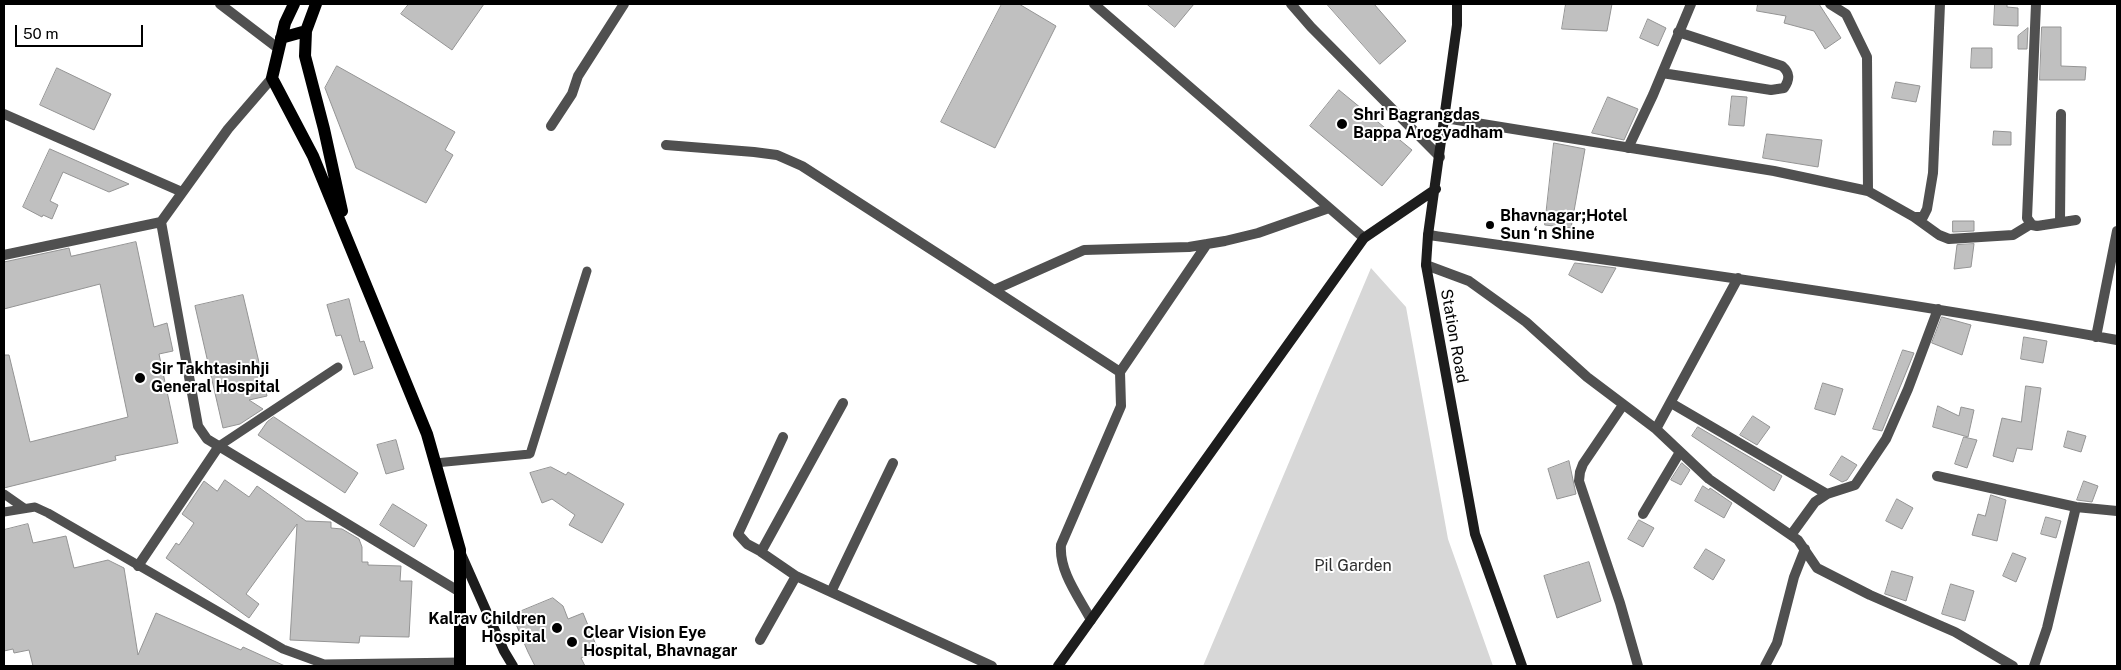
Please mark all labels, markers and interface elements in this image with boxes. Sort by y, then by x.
scale bar [18,15,145,47]
text: 50 m [23,25,58,42]
place label: Shri Bagrangdas Bappa Arogyadham [1353,105,1503,143]
marker: Shri Bagrangdas Bappa Arogyadham [1335,117,1349,131]
place label: Bhavnagar;Hotel Sun ‘n Shine [1500,206,1628,244]
marker: Bhavnagar;Hotel Sun ‘n Shine [1484,219,1496,231]
street label: Station Road [1436,287,1472,385]
place label: Sir Takhtasinhji General Hospital [151,359,280,397]
marker: Sir Takhtasinhji General Hospital [133,371,147,385]
park label: Pil Garden [1314,556,1392,576]
place label: Kalrav Children Hospital [428,609,546,647]
marker: Kalrav Children Hospital [550,621,564,635]
place label: Clear Vision Eye Hospital, Bhavnagar [583,623,737,661]
marker: Clear Vision Eye Hospital, Bhavnagar [565,635,579,649]

